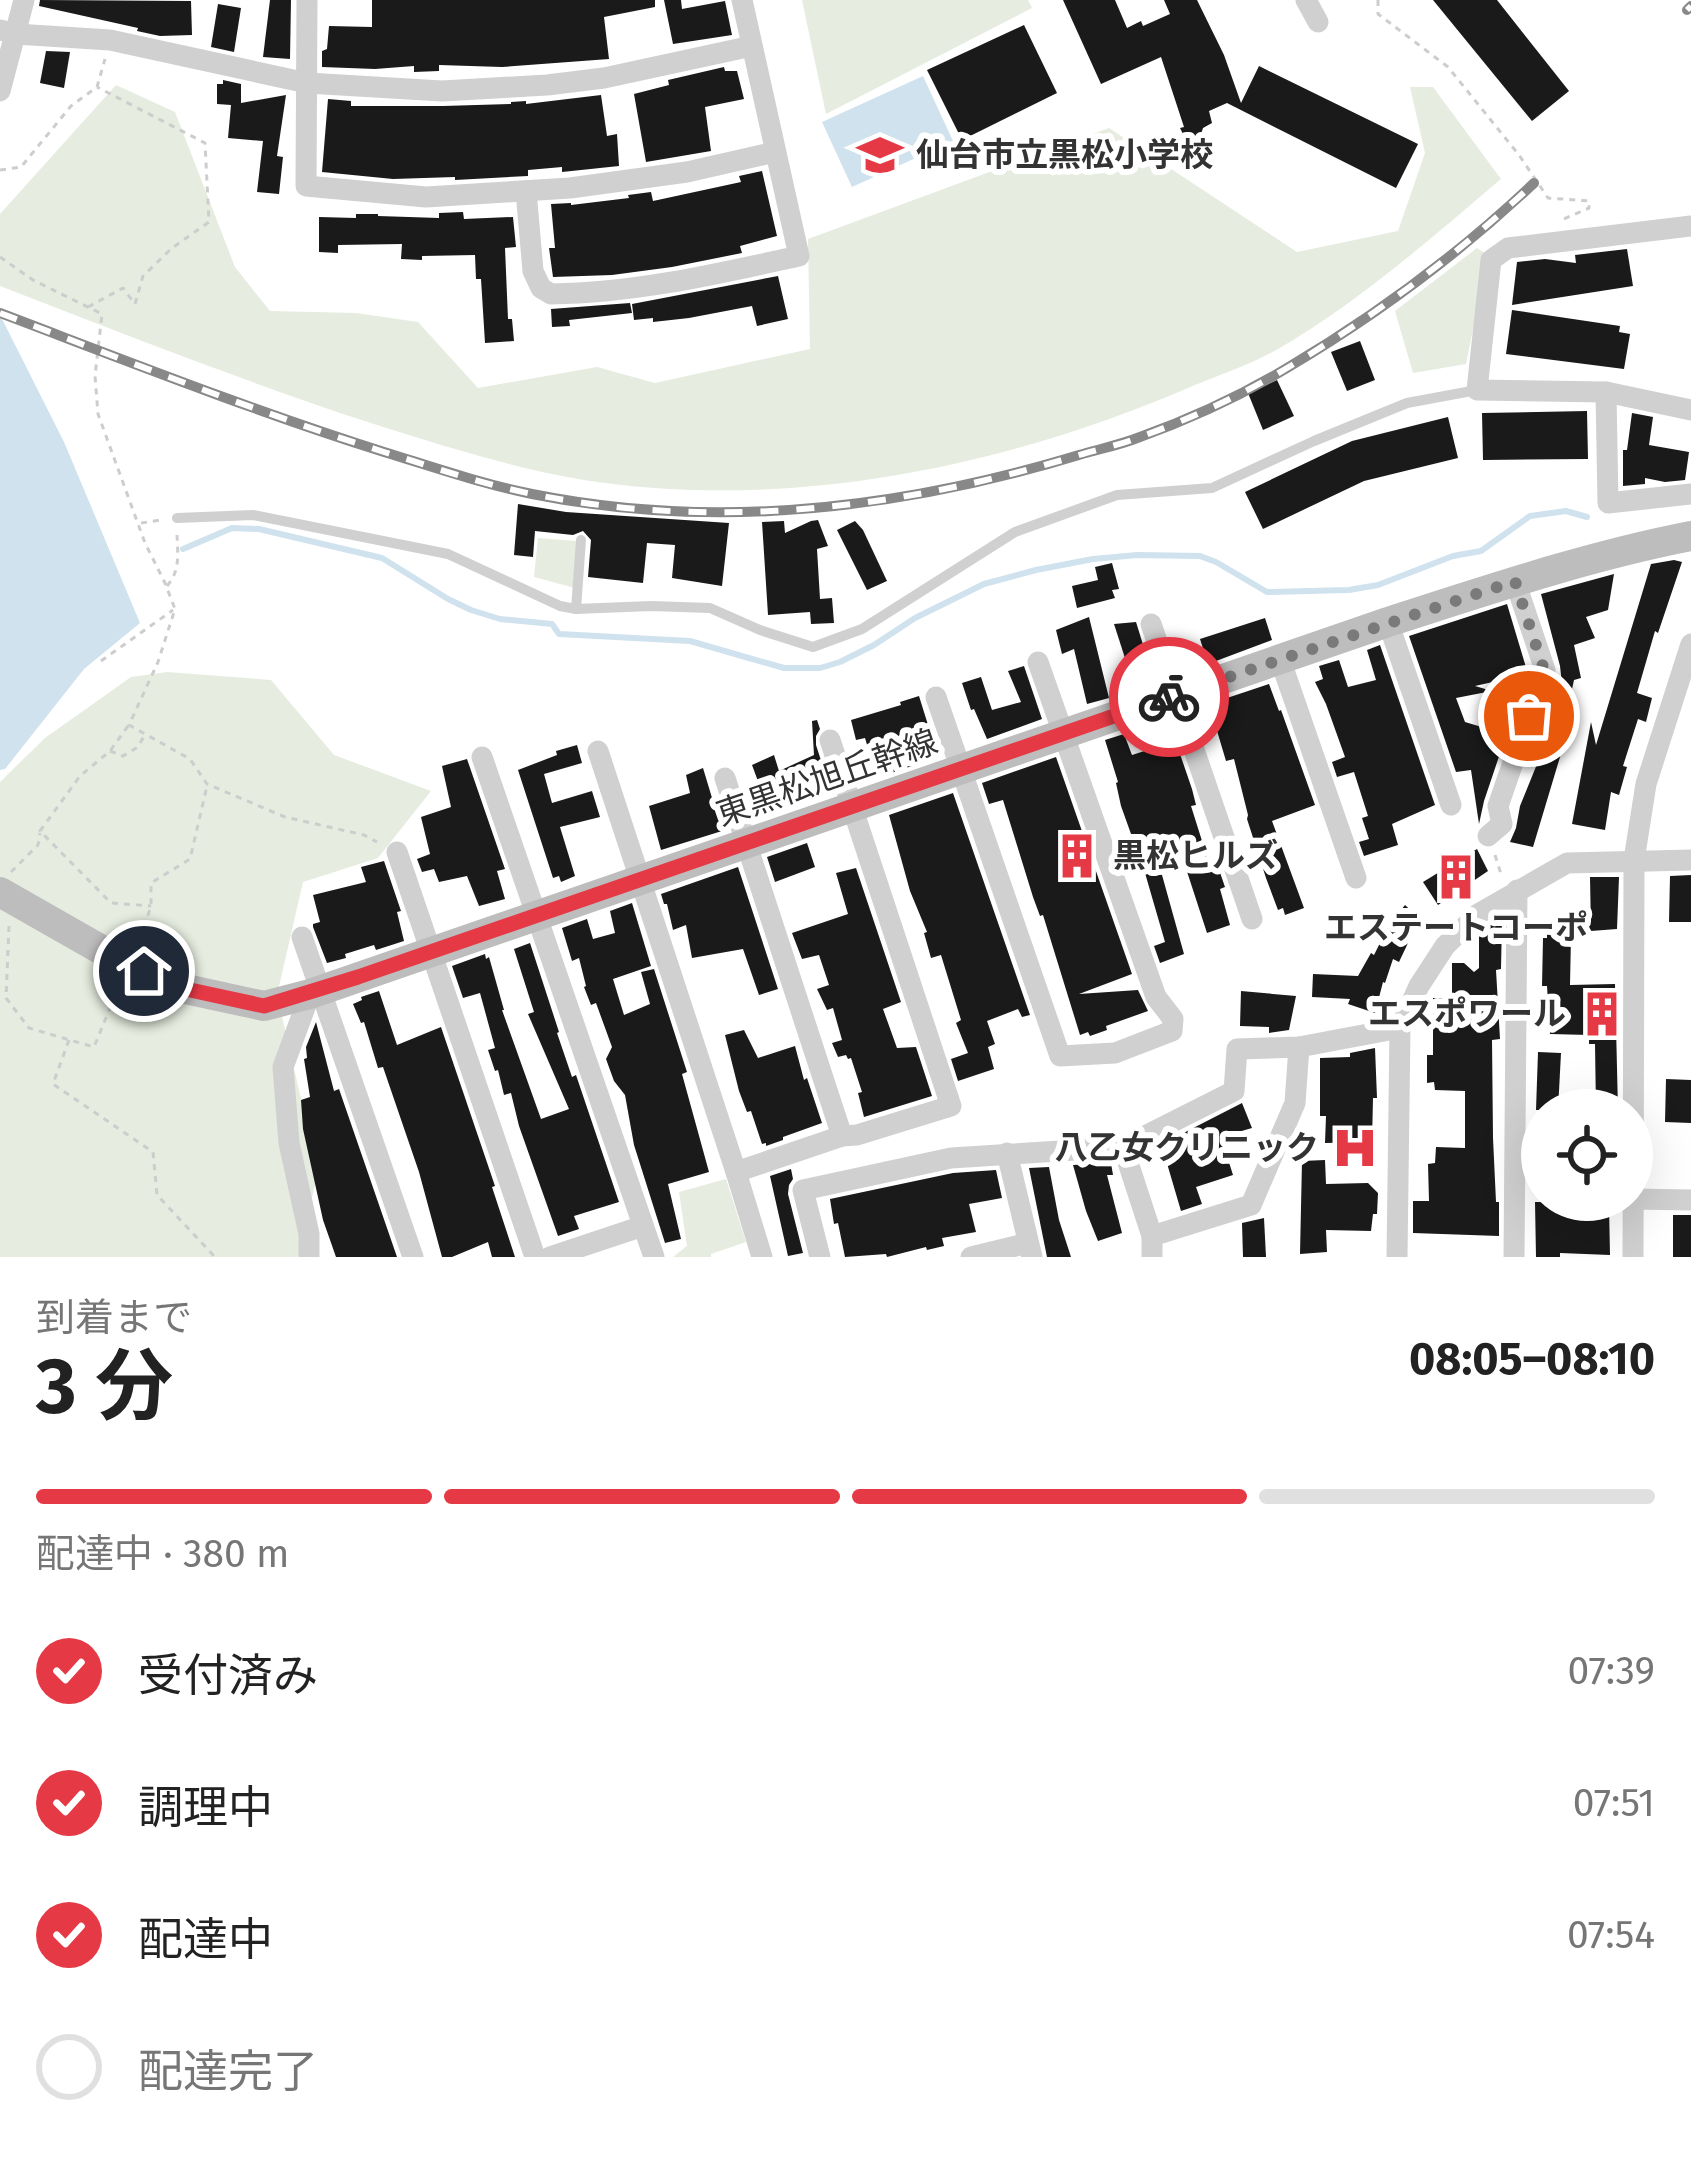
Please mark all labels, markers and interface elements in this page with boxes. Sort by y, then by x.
school or university icon: 仙台市立黒松小学校 [855,130,905,180]
place label: 仙台市立黒松小学校 [916,135,1213,175]
courier [1109,637,1229,757]
icon: bike [1136,664,1202,730]
pin [1478,665,1580,767]
icon: bag [1496,683,1562,749]
street label: 東黒松旭丘幹線 [711,721,943,835]
building icon: 黒松ヒルズ [1052,831,1102,881]
place label: 黒松ヒルズ [1113,836,1278,876]
building icon: エステートコーポ [1431,852,1481,902]
place label: エステートコーポ [1324,908,1588,948]
pin [93,920,195,1022]
icon: home [111,938,177,1004]
building icon: エスポワール [1577,989,1627,1039]
place label: エスポワール [1368,994,1566,1034]
map controls [1521,1089,1653,1221]
button: locate [1521,1089,1653,1221]
hospital icon: 八乙女クリニック [1330,1123,1380,1173]
place label: 八乙女クリニック [1055,1128,1319,1168]
text: 到着まで [36,1295,192,1341]
text: 08:05–08:10 [1409,1332,1655,1386]
text: 3 分 [36,1340,173,1434]
text: 配達中 · 380 m [36,1531,290,1577]
icon: check [36,1638,102,1704]
text: 07:39 [1568,1648,1655,1694]
text: 受付済み [138,1649,318,1703]
icon: check [36,1770,102,1836]
text: 07:51 [1573,1780,1655,1826]
text: 調理中 [138,1781,273,1835]
icon: check [36,1902,102,1968]
text: 07:54 [1567,1912,1655,1958]
text: 配達中 [138,1913,273,1967]
text: 配達完了 [138,2045,318,2099]

